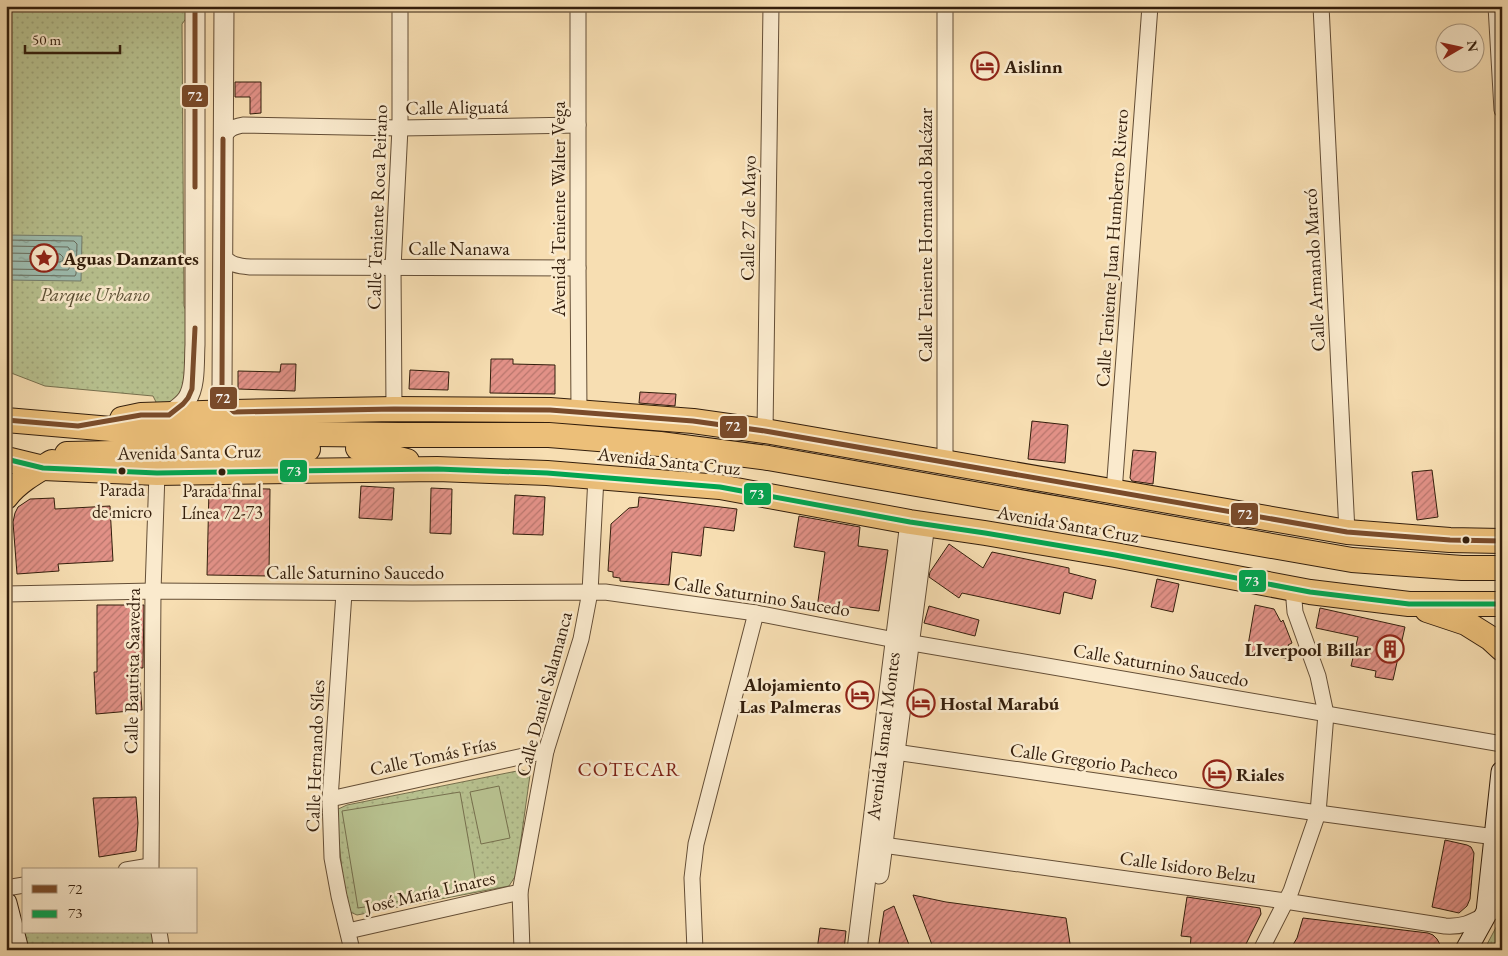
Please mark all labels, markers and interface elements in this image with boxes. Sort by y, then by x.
scale bar [25,22,120,54]
north arrow [1436,22,1486,72]
text: 50 m [32,30,61,49]
text: N [1463,39,1483,54]
hotel icon: Aislinn [970,51,1000,81]
place label: Aislinn [1003,54,1063,79]
line badge: 72 [181,84,209,108]
text: 72 [188,87,203,105]
street label: Calle Aliguatá [405,94,509,120]
street label: Avenida Teniente Walter Vega [546,101,571,318]
street label: Calle Teniente Roca Peirano [361,104,393,310]
street label: Calle Teniente Hormando Balcázar [913,107,938,362]
street label: Calle Teniente Juan Humberto Rivero [1090,108,1134,388]
street label: Calle 27 de Mayo [734,155,762,281]
street label: Calle Armando Marcó [1297,188,1331,352]
street label: Calle Nanawa [408,236,510,261]
place icon: Aguas Danzantes [29,243,59,273]
place label: Aguas Danzantes [62,246,199,271]
park label: Parque Urbano [40,282,150,308]
line badge: 72 [209,386,238,410]
text: 72 [216,389,231,407]
line badge: 72 [719,415,748,439]
text: 72 [726,417,741,435]
street label: Avenida Santa Cruz [116,438,262,466]
street label: Avenida Santa Cruz [595,441,743,481]
line badge: 73 [279,459,308,483]
text: 73 [287,462,301,480]
marker: Parada de micro [117,466,127,476]
marker: Parada final Línea 72-73 [217,467,227,477]
place label: Parada de micro [92,478,152,523]
place label: Parada final Línea 72-73 [181,479,263,524]
line badge: 73 [743,482,772,506]
text: 73 [750,485,764,503]
street label: Avenida Santa Cruz [994,499,1142,549]
line badge: 72 [1230,502,1259,526]
text: 72 [1238,505,1253,523]
unlabelled marker [1461,535,1471,545]
street label: Calle Saturnino Saucedo [266,560,444,585]
line badge: 73 [1238,569,1267,593]
street label: Calle Saturnino Saucedo [672,570,852,622]
text: 73 [1245,572,1259,590]
street label: Calle Bautista Saavedra [118,587,146,754]
street label: Calle Daniel Salamanca [510,608,578,779]
building icon: LIverpool Billar [1375,634,1405,664]
street label: Calle Saturnino Saucedo [1071,637,1251,693]
place label: LIverpool Billar [1245,637,1371,662]
street label: Avenida Ismael Montes [860,651,906,822]
place label: Alojamiento Las Palmeras [739,672,841,719]
street label: Calle Hernando Síles [300,679,330,833]
hotel icon: Alojamiento Las Palmeras [845,680,875,710]
hotel icon: Hostal Marabú [906,688,936,718]
place label: Hostal Marabú [940,691,1060,716]
street label: Calle Tomás Frías [368,730,498,782]
street label: Calle Gregorio Pacheco [1008,737,1180,785]
district label: COTECAR [577,756,681,782]
hotel icon: Riales [1202,759,1232,789]
place label: Riales [1236,762,1284,787]
street label: Calle Isidoro Belzu [1118,845,1258,889]
street label: José María Linares [360,865,498,920]
legend [22,868,198,934]
text: 72 [68,879,83,898]
text: 73 [68,903,82,922]

